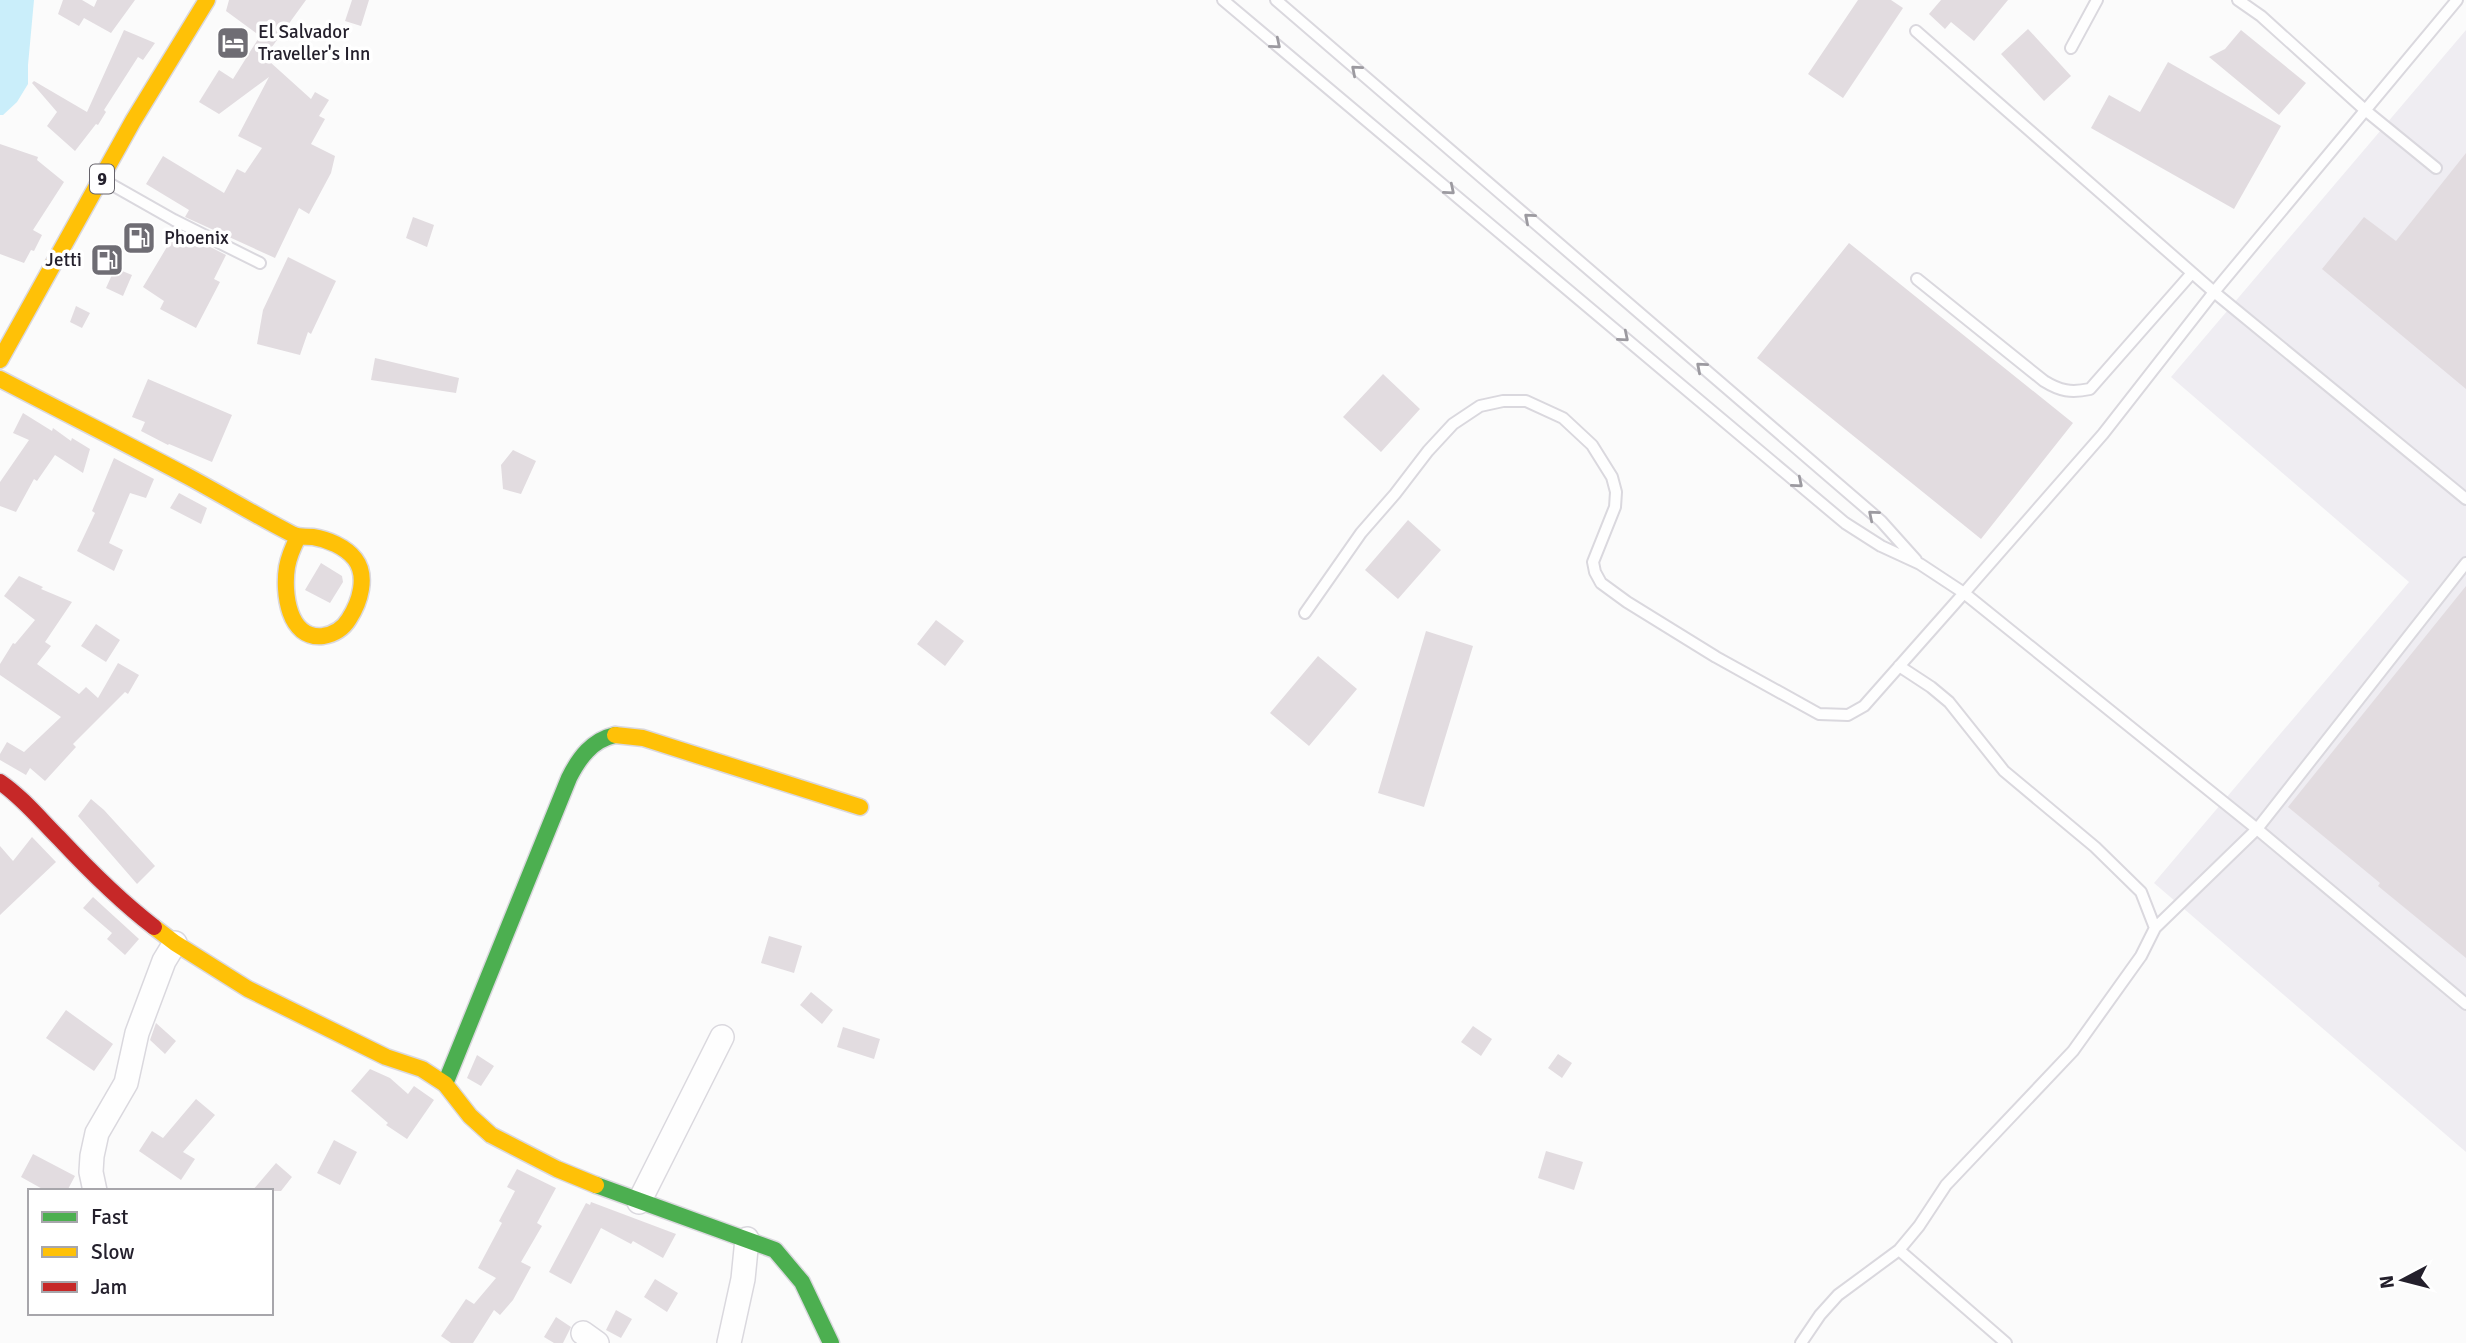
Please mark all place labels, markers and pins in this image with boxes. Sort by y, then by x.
place label: El Salvador Traveller's Inn [258,20,370,66]
hotel icon: El Salvador Traveller's Inn [214,24,252,62]
fuel station icon: Phoenix [120,219,158,257]
place label: Phoenix [164,226,229,250]
fuel station icon: Jetti [88,241,126,279]
place label: Jetti [45,248,82,272]

